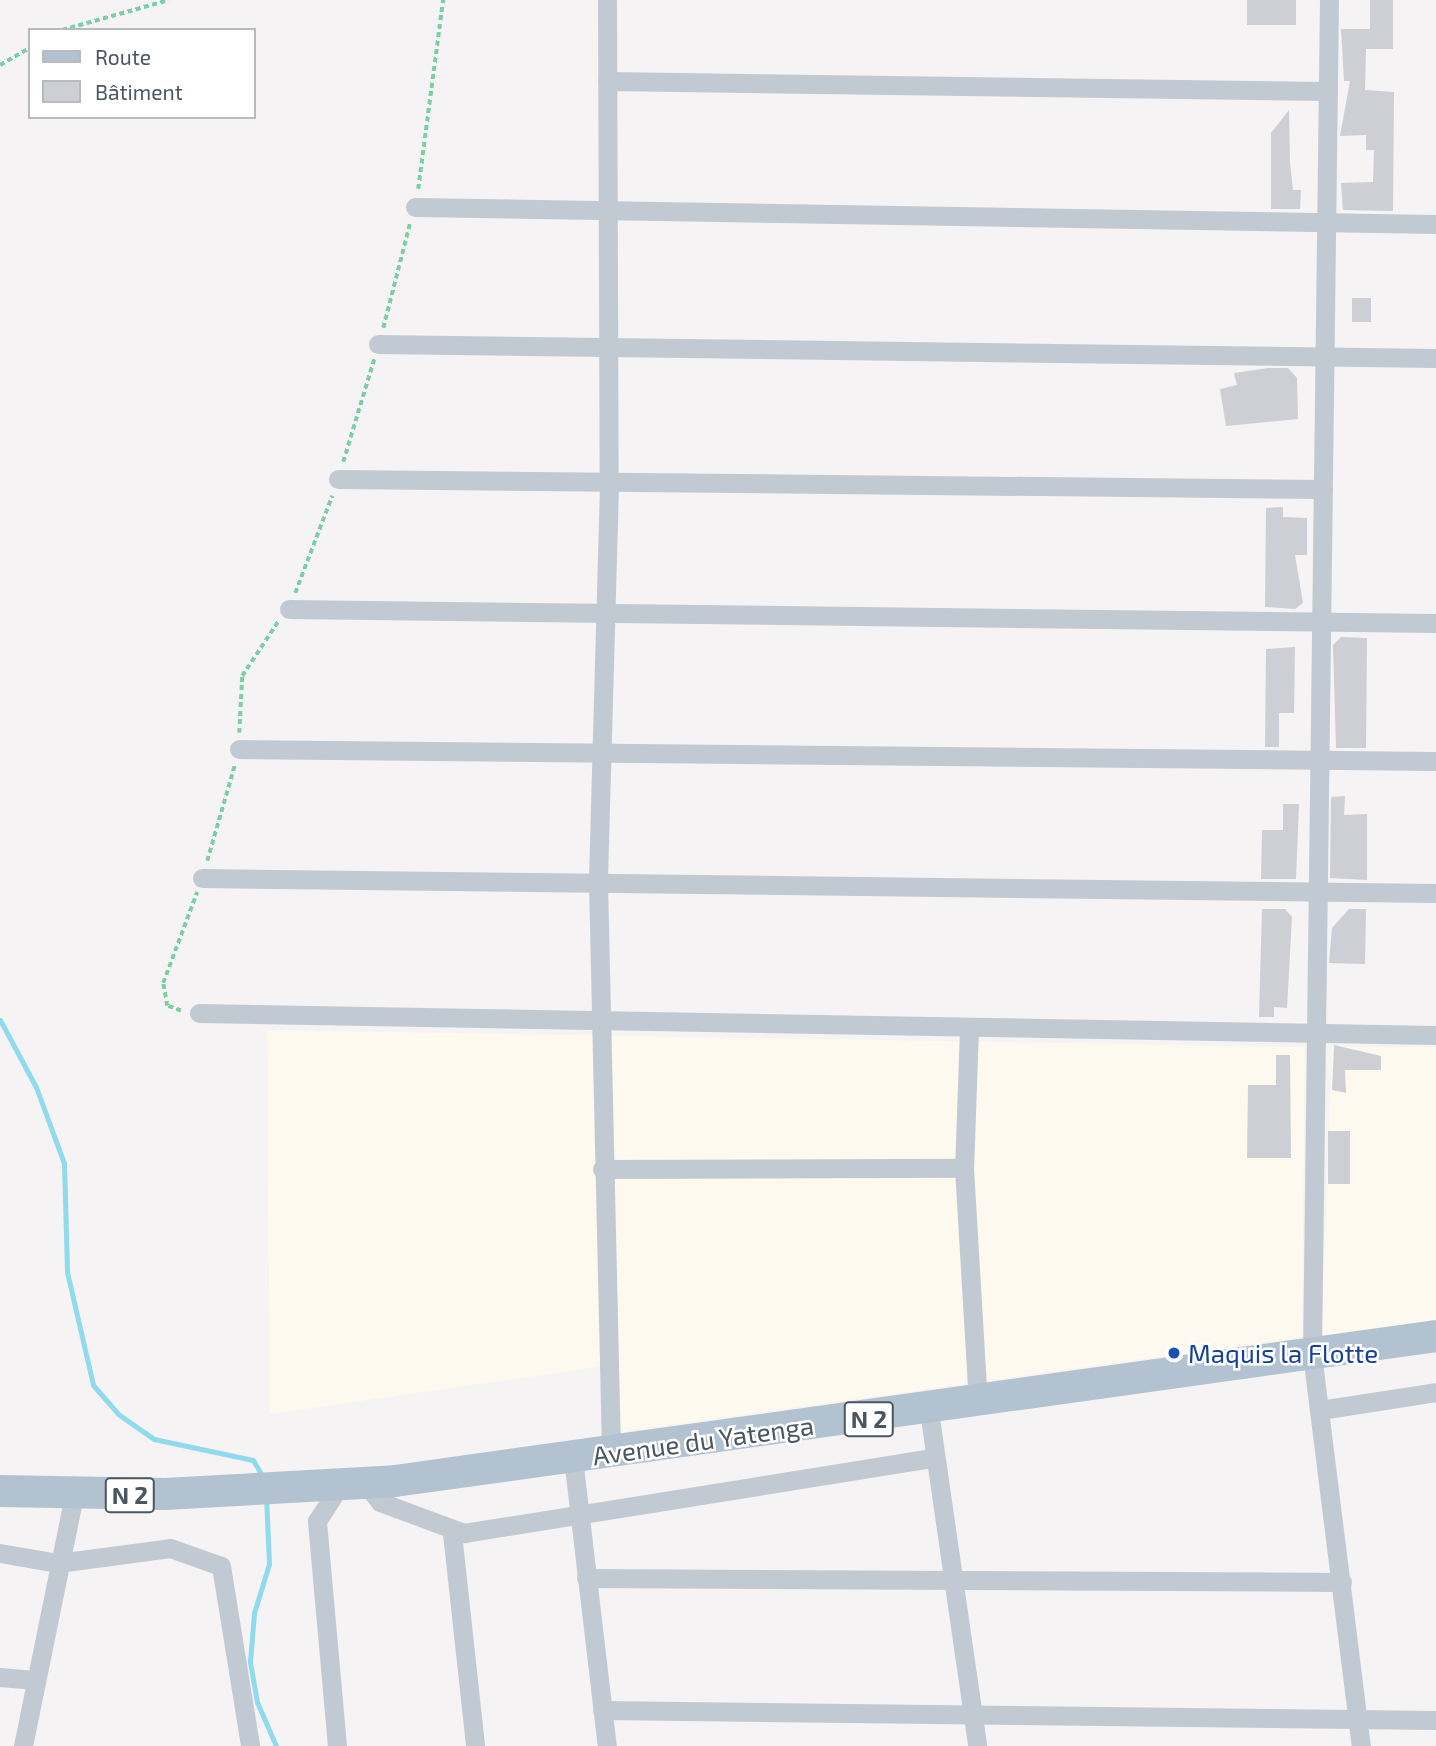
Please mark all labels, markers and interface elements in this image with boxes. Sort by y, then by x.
legend [28,28,256,119]
text: Route [95,44,151,69]
text: Bâtiment [95,79,183,104]
place label: Maquis la Flotte [1188,1337,1378,1369]
marker: Maquis la Flotte [1166,1345,1182,1361]
road number: N 2 [843,1399,895,1440]
street label: Avenue du Yatenga [590,1409,816,1471]
road number: N 2 [104,1475,156,1516]

